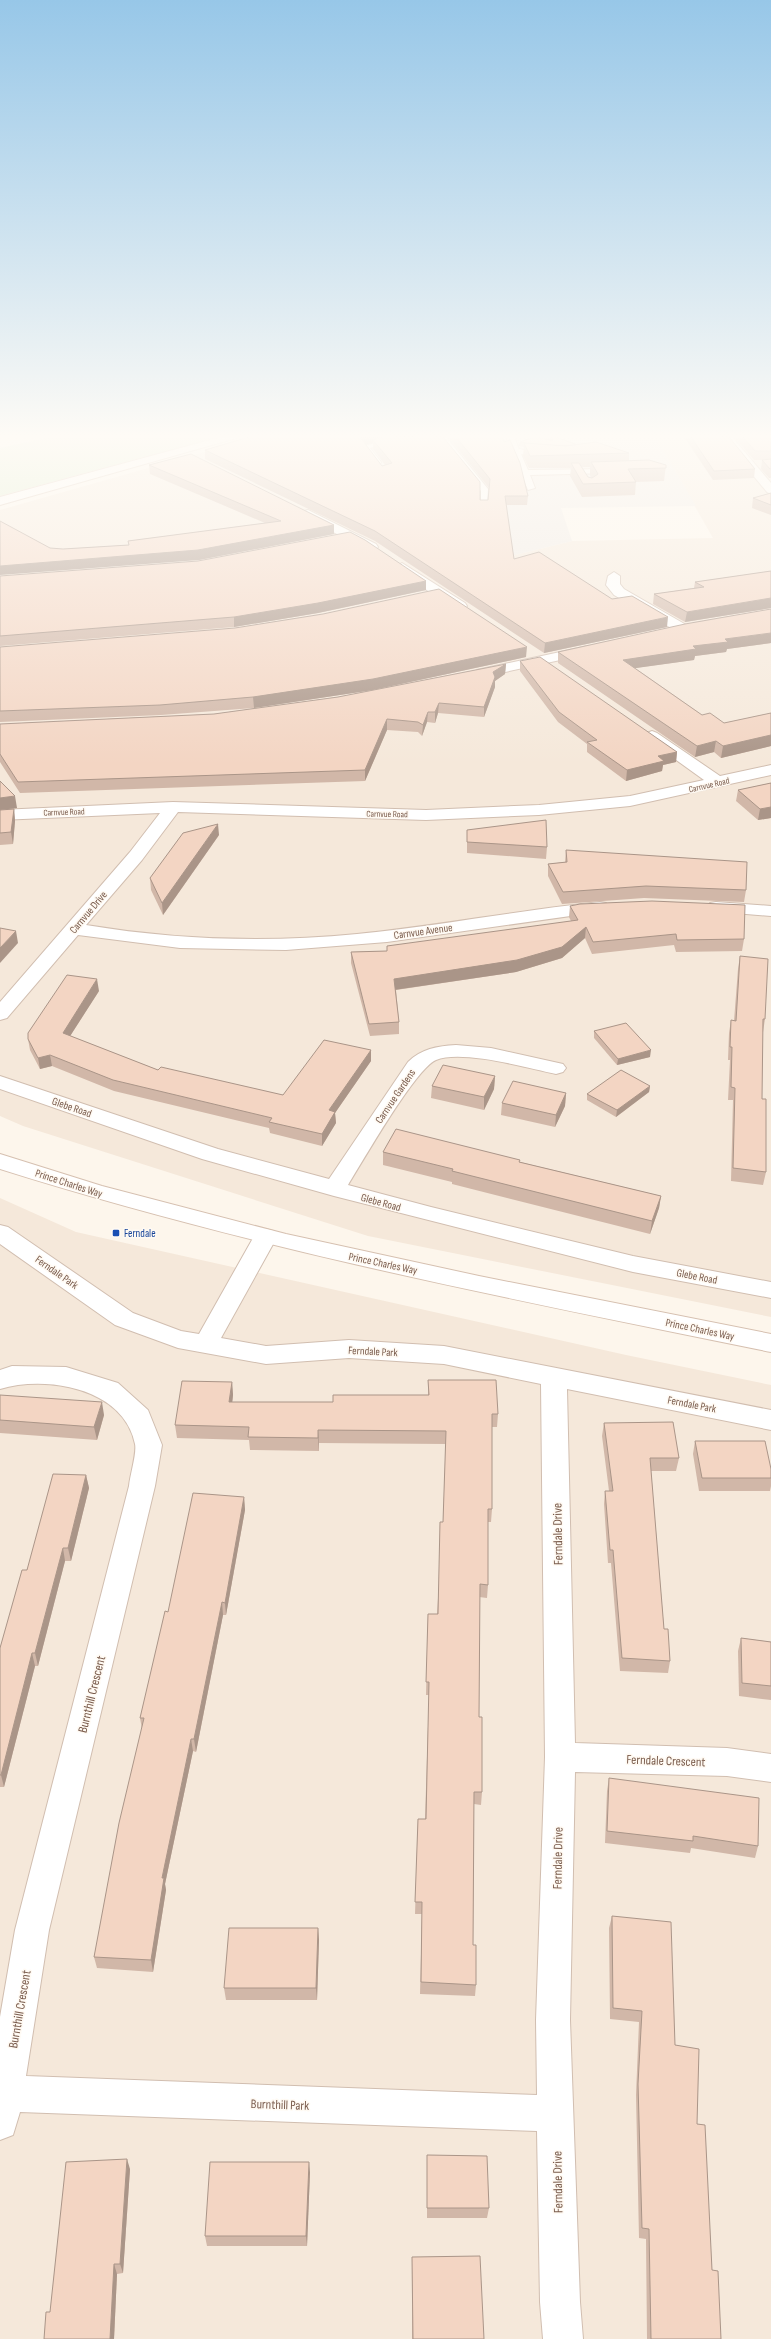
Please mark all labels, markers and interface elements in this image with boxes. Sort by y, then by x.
street label: Carnvue Road [688,775,731,795]
street label: Carnvue Road [43,806,85,819]
street label: Carnvue Road [366,809,408,820]
street label: Carnvue Drive [67,888,110,936]
street label: Carnvue Avenue [393,921,453,942]
street label: Carnvue Gardens [373,1067,418,1126]
street label: Glebe Road [50,1095,94,1120]
street label: Prince Charles Way [34,1166,105,1201]
street label: Glebe Road [359,1191,403,1214]
place label: Ferndale [124,1227,156,1240]
marker: Ferndale [111,1228,121,1238]
street label: Prince Charles Way [347,1250,419,1277]
street label: Ferndale Park [33,1253,81,1292]
street label: Glebe Road [676,1266,719,1287]
street label: Prince Charles Way [664,1316,736,1343]
street label: Ferndale Park [348,1344,399,1359]
street label: Ferndale Park [666,1393,718,1416]
street label: Ferndale Drive [549,1503,567,1565]
street label: Burnthill Crescent [75,1654,109,1735]
street label: Ferndale Crescent [626,1752,706,1770]
street label: Ferndale Drive [549,1827,567,1889]
street label: Burnthill Crescent [5,1969,35,2050]
street label: Burnthill Park [250,2096,309,2114]
street label: Ferndale Drive [549,2151,567,2213]

